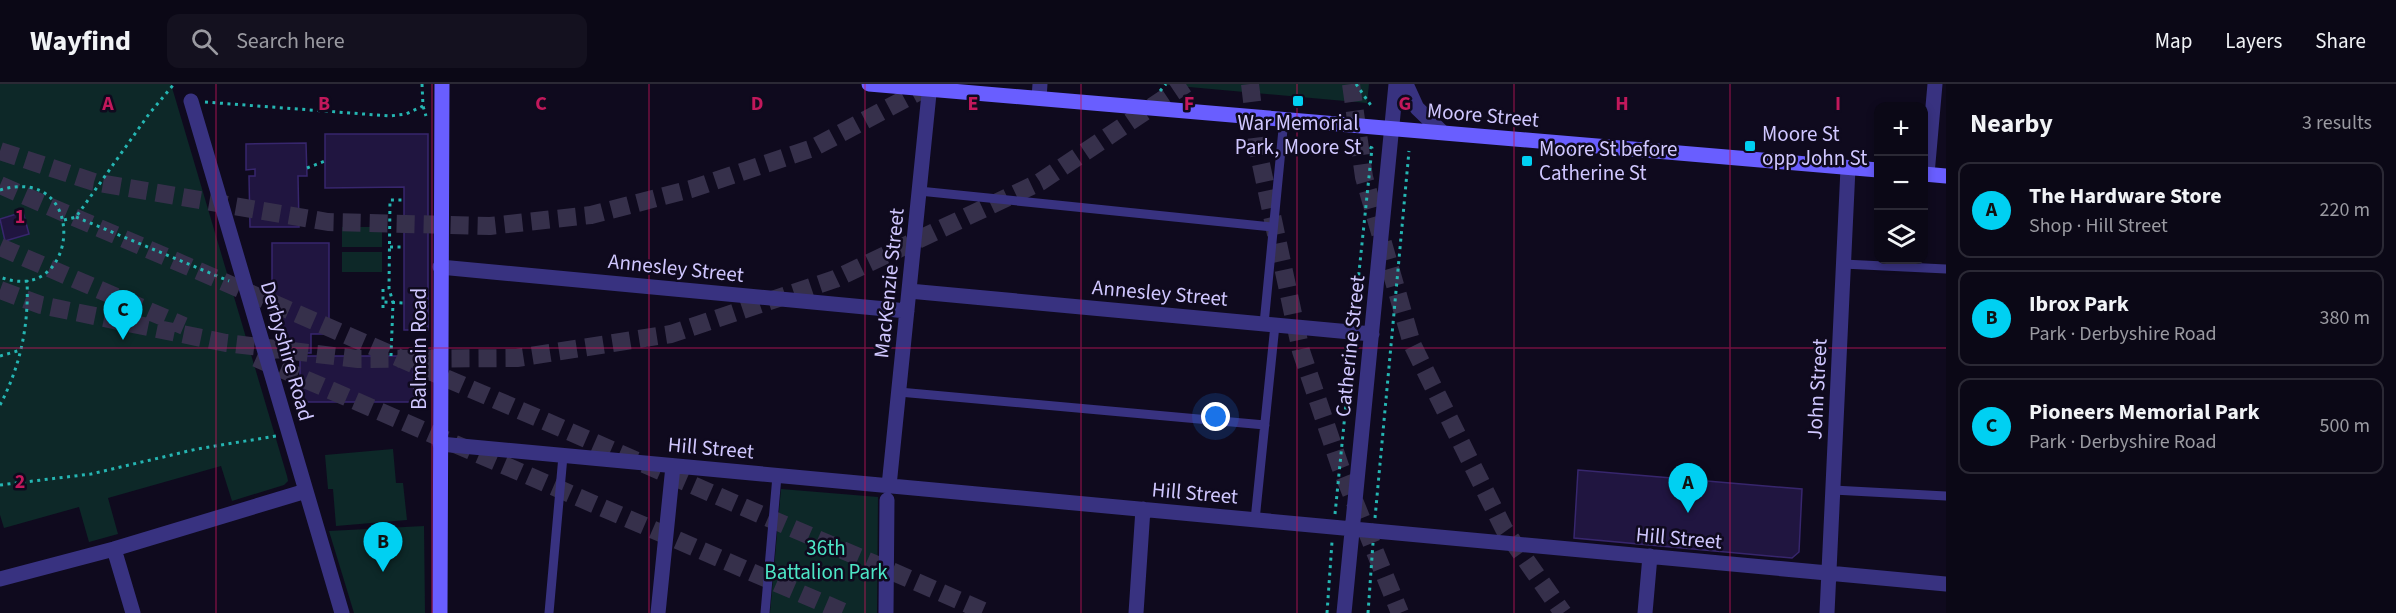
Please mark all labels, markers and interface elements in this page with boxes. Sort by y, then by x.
search box [167,14,587,68]
text: Wayfind [30,21,131,61]
icon: search [188,25,221,58]
text: Search here [236,25,345,57]
text: Map [2155,26,2192,56]
text: Layers [2225,26,2282,56]
text: Share [2315,26,2366,56]
text: A [101,90,114,118]
text: B [318,90,330,118]
text: C [535,90,547,118]
text: D [751,90,763,118]
text: E [968,90,978,118]
text: F [1184,90,1194,118]
text: G [1399,90,1411,118]
text: H [1615,90,1629,118]
text: I [1835,90,1841,118]
marker: War Memorial Park, Moore St [1291,94,1305,108]
street label: Moore Street [1426,95,1540,135]
map controls [1874,102,1928,264]
button: + [1874,102,1928,156]
text: Nearby [1970,105,2053,142]
place label: War Memorial Park, Moore St [1235,108,1361,162]
text: 3 results [2302,109,2372,137]
place label: Moore St opp John St [1762,119,1867,173]
place label: Moore St before Catherine St [1539,134,1678,188]
marker: Moore St opp John St [1743,139,1757,153]
marker: Moore St before Catherine St [1520,154,1534,168]
button: − [1874,156,1928,210]
text: The Hardware Store [2029,180,2222,212]
text: A [1986,196,1997,224]
text: 220 m [2320,196,2370,224]
text: 1 [15,203,25,231]
street label: MacKenzie Street [866,207,912,359]
button: layers [1874,210,1928,264]
text: Shop · Hill Street [2029,212,2168,240]
street label: Annesley Street [607,246,745,290]
street label: Annesley Street [1091,272,1229,314]
street label: Catherine Street [1328,274,1372,418]
street label: Derbyshire Road [253,278,321,424]
street label: Balmain Road [404,288,434,410]
text: Ibrox Park [2029,288,2129,320]
pin: C [104,290,142,340]
text: B [1985,304,1998,332]
text: 380 m [2320,304,2370,332]
text: Park · Derbyshire Road [2029,320,2217,348]
street label: John Street [1799,338,1835,440]
text: Pioneers Memorial Park [2029,396,2260,428]
your location [1201,402,1230,431]
text: C [1986,412,1997,440]
text: 500 m [2320,412,2370,440]
text: Park · Derbyshire Road [2029,428,2217,456]
street label: Hill Street [667,429,755,467]
pin: A [1668,464,1708,513]
text: 2 [15,468,25,496]
street label: Hill Street [1151,474,1239,512]
street label: Hill Street [1635,519,1723,557]
pin: B [364,522,403,572]
park label: 36th Battalion Park [764,533,888,587]

